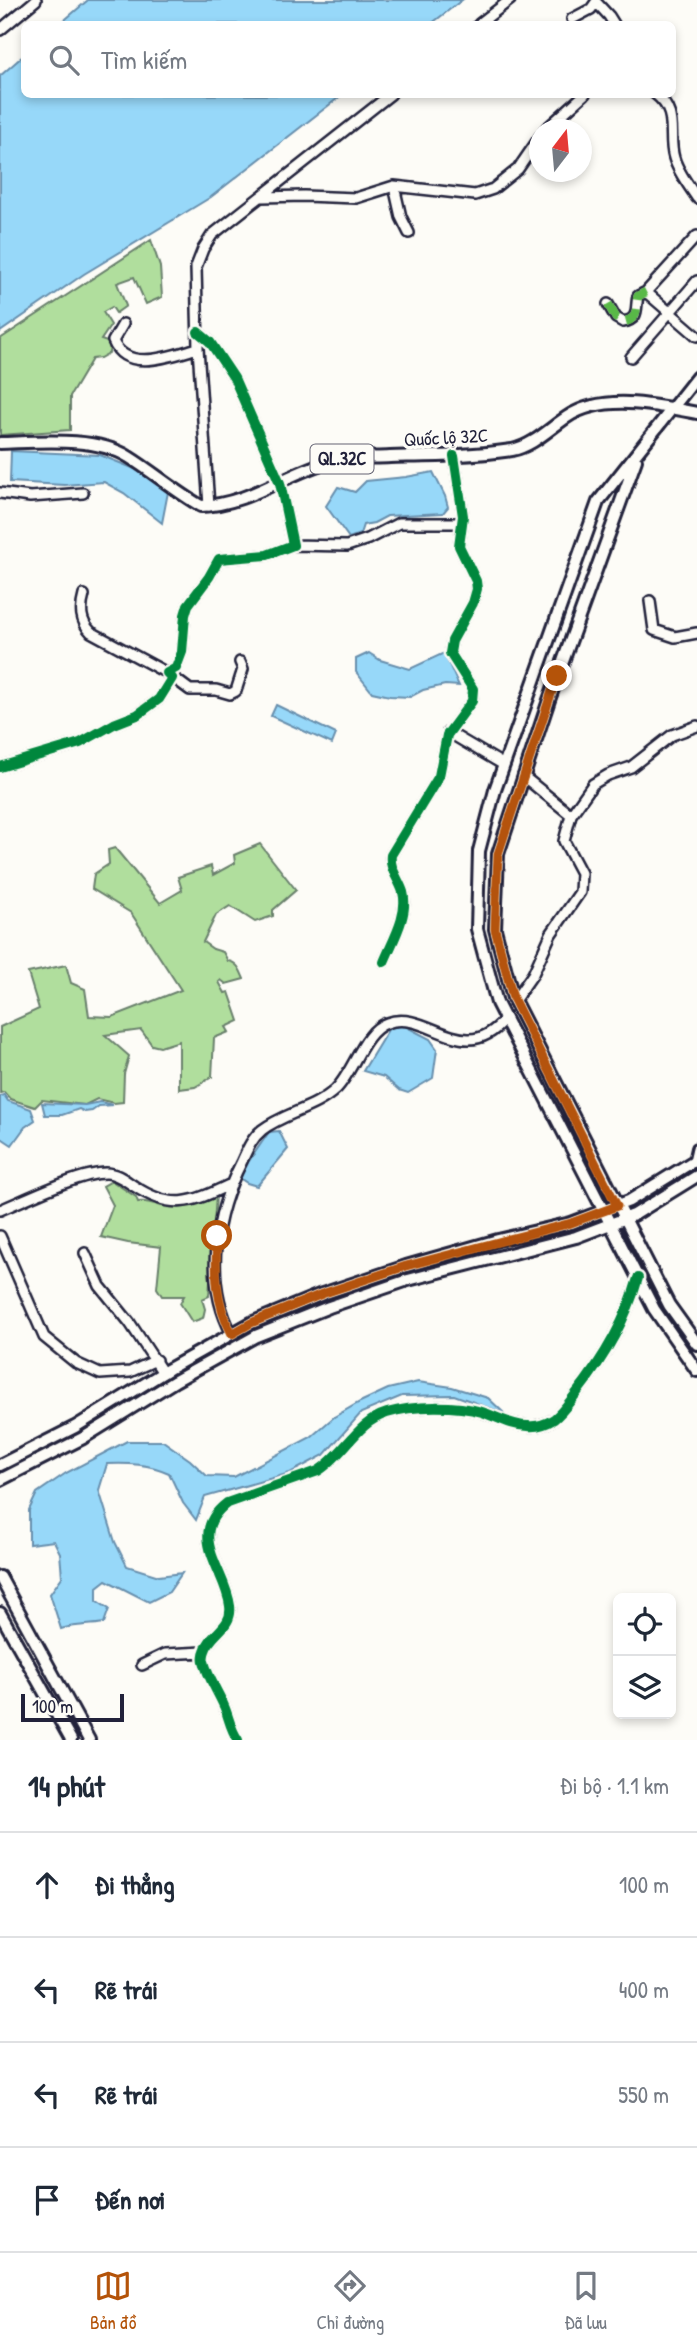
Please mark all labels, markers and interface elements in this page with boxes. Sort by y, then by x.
search box [21,21,676,98]
icon: search [45,41,83,79]
text: Tìm kiếm [101,42,187,77]
north arrow [529,119,592,182]
street label: Quốc lộ 32C [403,422,489,452]
road number: QL.32C [310,444,374,474]
route end [541,660,572,691]
route start [201,1220,232,1251]
map controls [613,1593,676,1719]
button: locate [613,1593,676,1656]
button: layers [613,1656,676,1719]
scale bar [21,1691,124,1723]
text: 100 m [32,1693,73,1719]
text: 14 phút [28,1766,105,1806]
text: Đi bộ · 1.1 km [560,1770,669,1801]
icon: ahead [28,1866,66,1904]
text: Đi thẳng [95,1867,174,1902]
text: 100 m [619,1869,669,1900]
icon: left [28,1971,66,2009]
text: Rẽ trái [95,1972,158,2007]
text: 400 m [619,1974,669,2005]
icon: left [28,2076,66,2114]
text: Rẽ trái [95,2077,158,2112]
text: 550 m [618,2079,669,2110]
icon: arrive [28,2181,66,2219]
text: Đến nơi [95,2182,165,2217]
tab: Bản đồ [90,2267,136,2335]
tab: Chỉ đường [316,2267,384,2335]
tab: Đã lưu [564,2267,607,2335]

